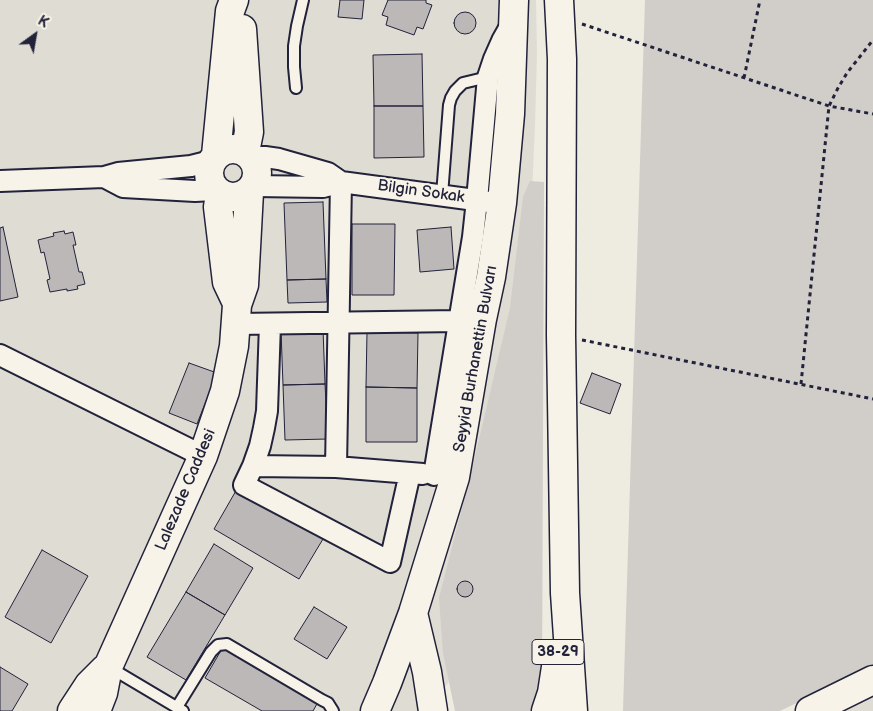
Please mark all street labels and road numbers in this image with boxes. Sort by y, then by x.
street label: Bilgin Sokak [376,176,466,208]
street label: Seyyid Burhanettin Bulvarı [450,264,502,454]
street label: Lalezade Caddesi [152,426,220,554]
road number: 38-29 [532,640,584,664]

